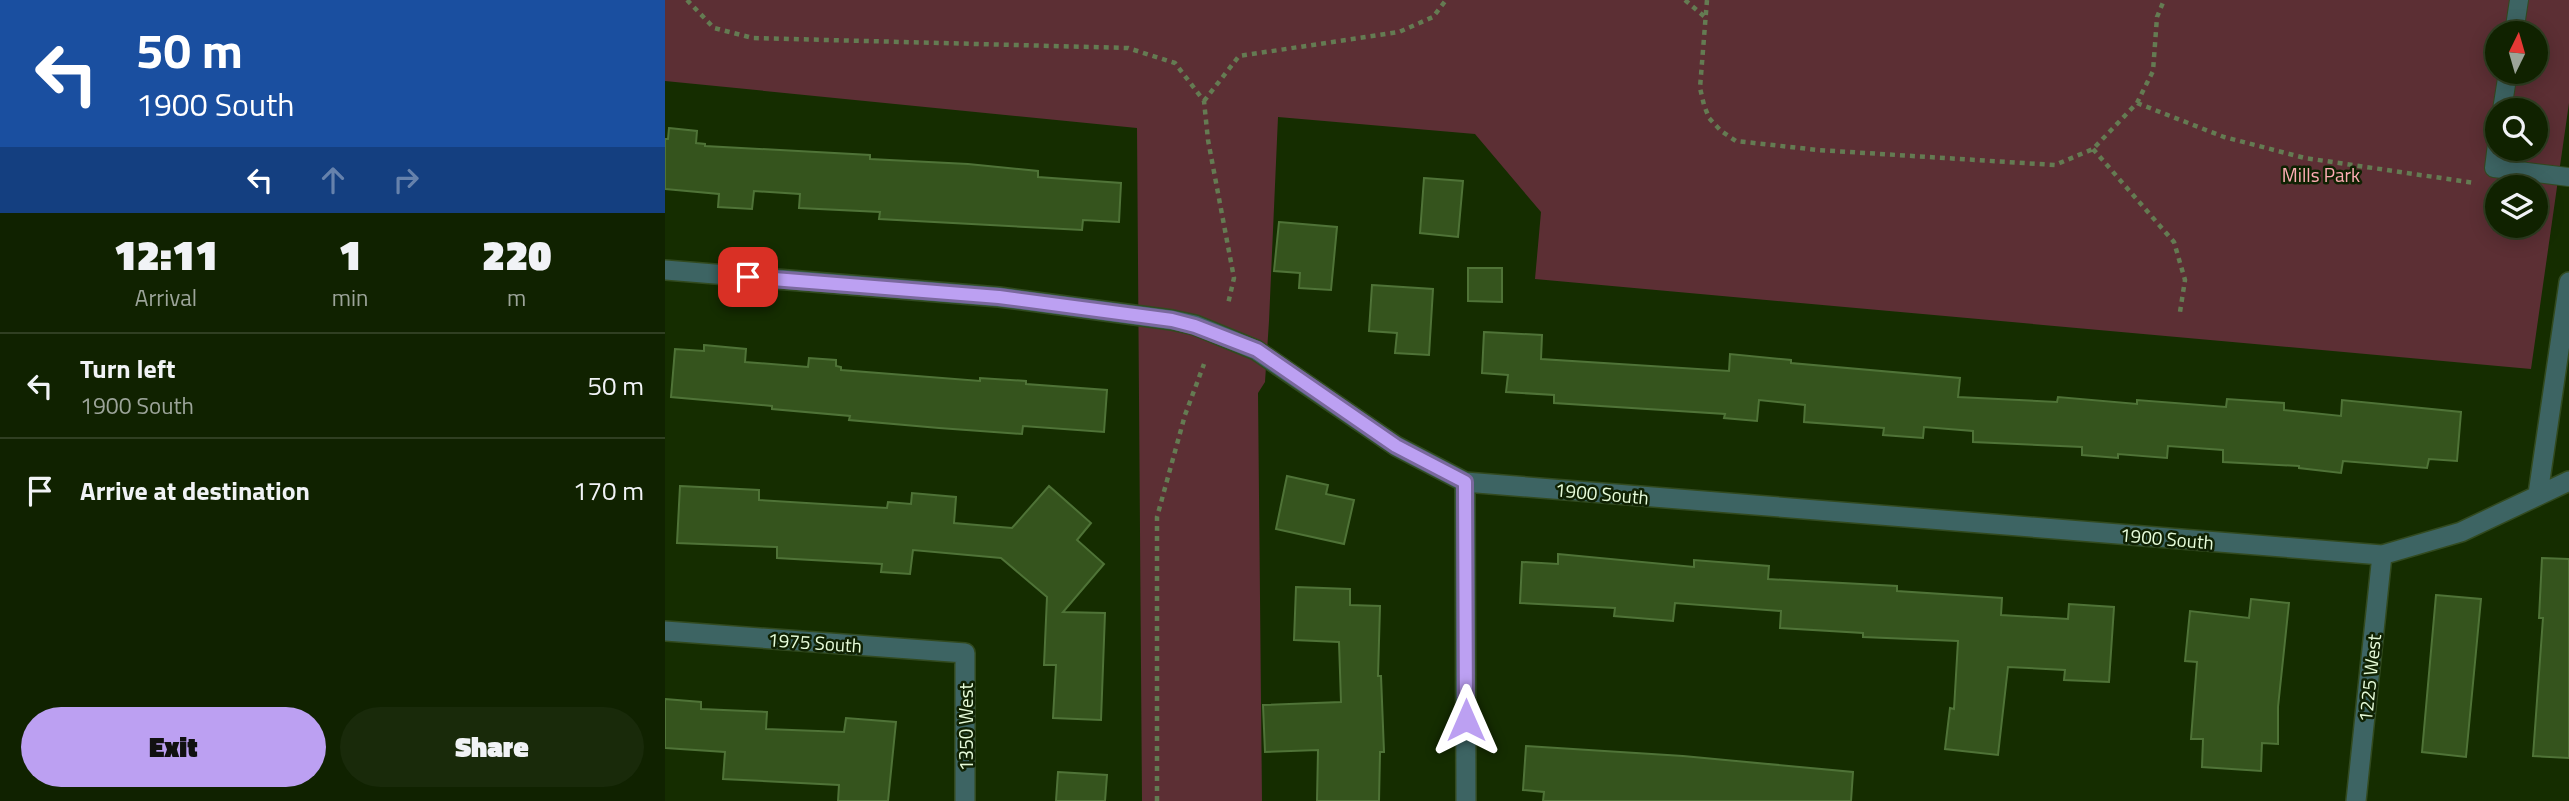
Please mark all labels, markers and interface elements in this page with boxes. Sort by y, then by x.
text: 50 m [136,12,243,87]
north arrow [2485,21,2548,84]
map controls [2485,21,2548,238]
icon: left [21,28,112,119]
text: 1900 South [136,80,294,128]
button: search [2485,98,2548,161]
park label: Mills Park [2282,160,2360,189]
icon: left [241,161,279,199]
icon: ahead [314,161,352,199]
icon: right [387,161,425,199]
button: layers [2485,175,2548,238]
text: 12:11 [114,222,218,286]
text: 1 [339,222,362,286]
text: 220 [482,222,551,286]
pin [718,247,778,307]
icon: arrive [729,258,767,296]
text: Arrival [135,280,197,315]
text: min [332,280,368,315]
text: m [507,280,526,315]
text: Turn left [80,349,175,388]
text: 50 m [587,366,644,405]
icon: left [21,367,59,405]
text: 1900 South [80,388,194,423]
text: Arrive at destination [80,471,310,510]
text: 170 m [573,471,644,510]
icon: arrive [21,472,59,510]
street label: 1900 South [1554,474,1650,512]
street label: 1900 South [2119,519,2215,557]
street label: 1975 South [767,624,863,660]
street label: 1225 West [2350,632,2388,723]
street label: 1350 West [951,683,980,771]
position arrow [1429,683,1503,757]
button: Exit [21,707,326,787]
button: Share [340,707,644,787]

